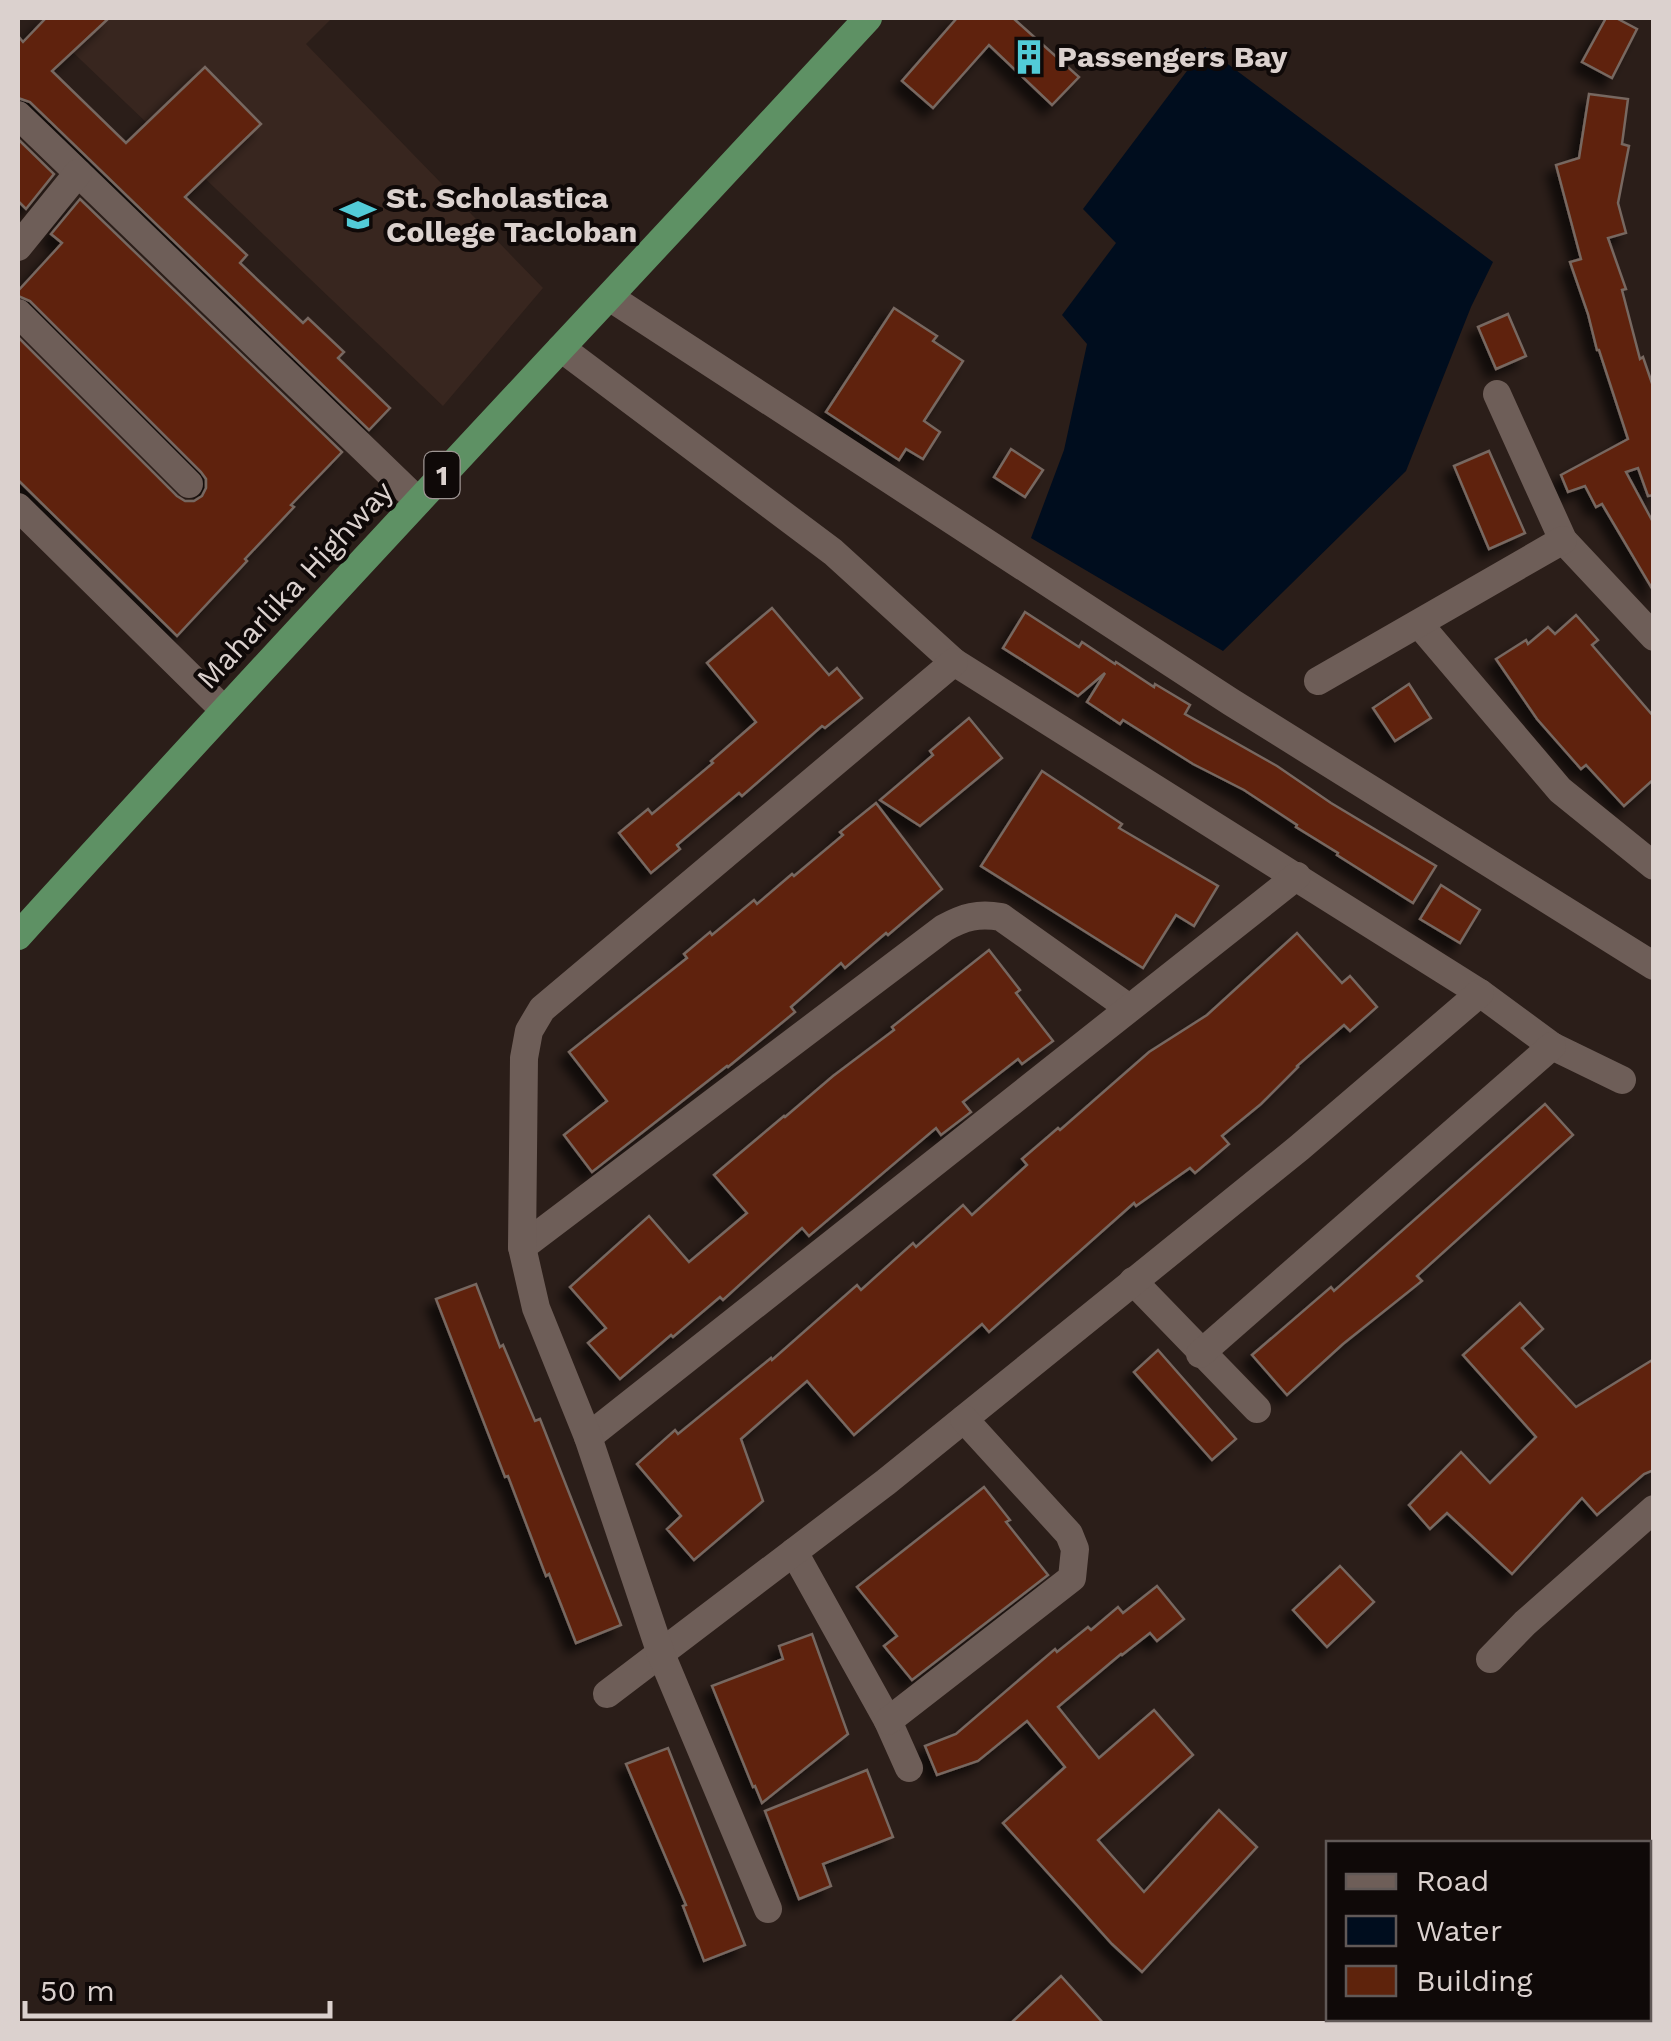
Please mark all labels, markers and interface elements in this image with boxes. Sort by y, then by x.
building icon: Passengers Bay [1010,38,1048,76]
place label: Passengers Bay [1057,39,1288,74]
place label: St. Scholastica College Tacloban [386,180,637,249]
school or university icon: St. Scholastica College Tacloban [339,196,377,234]
road number: 1 [424,452,460,498]
street label: Maharlika Highway [189,473,400,696]
legend [1326,1841,1651,2021]
text: Road [1416,1863,1489,1898]
text: Water [1416,1913,1502,1948]
scale bar [25,1956,330,2018]
text: Building [1416,1963,1533,1998]
text: 50 m [40,1973,115,2008]

